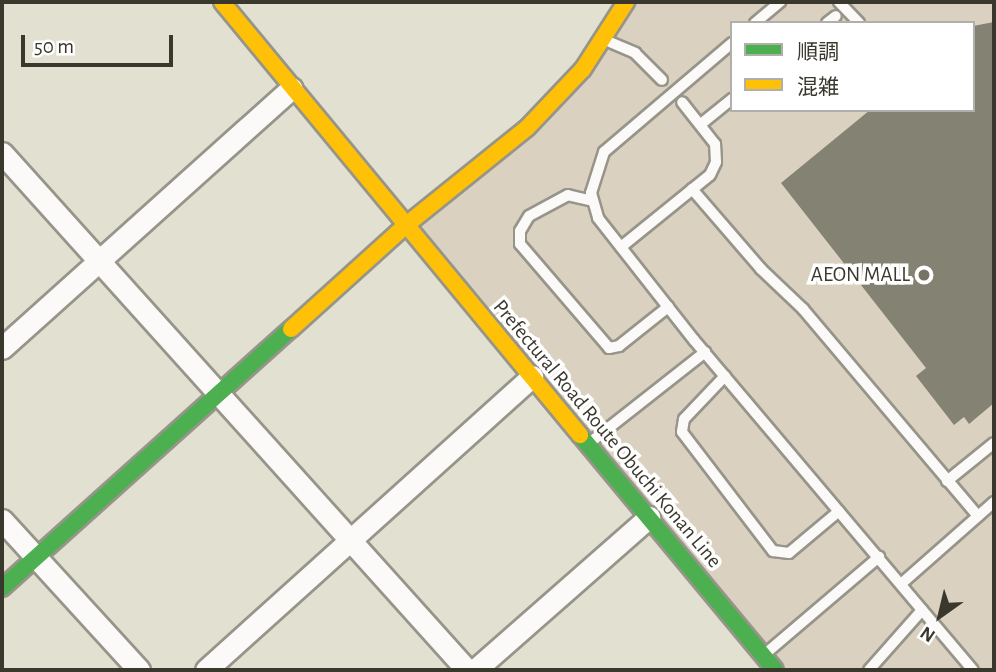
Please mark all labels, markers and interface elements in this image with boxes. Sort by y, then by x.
scale bar [24,21,177,65]
legend [730,21,975,112]
text: 50 m [34,36,74,57]
text: 順調 [797,42,839,63]
text: 混雑 [797,77,839,98]
place label: AEON MALL [811,262,910,288]
marker: AEON MALL [916,267,932,283]
street label: Prefectural Road Route Obuchi Konan Line [487,295,727,573]
north arrow [905,581,975,651]
text: N [917,622,939,645]

